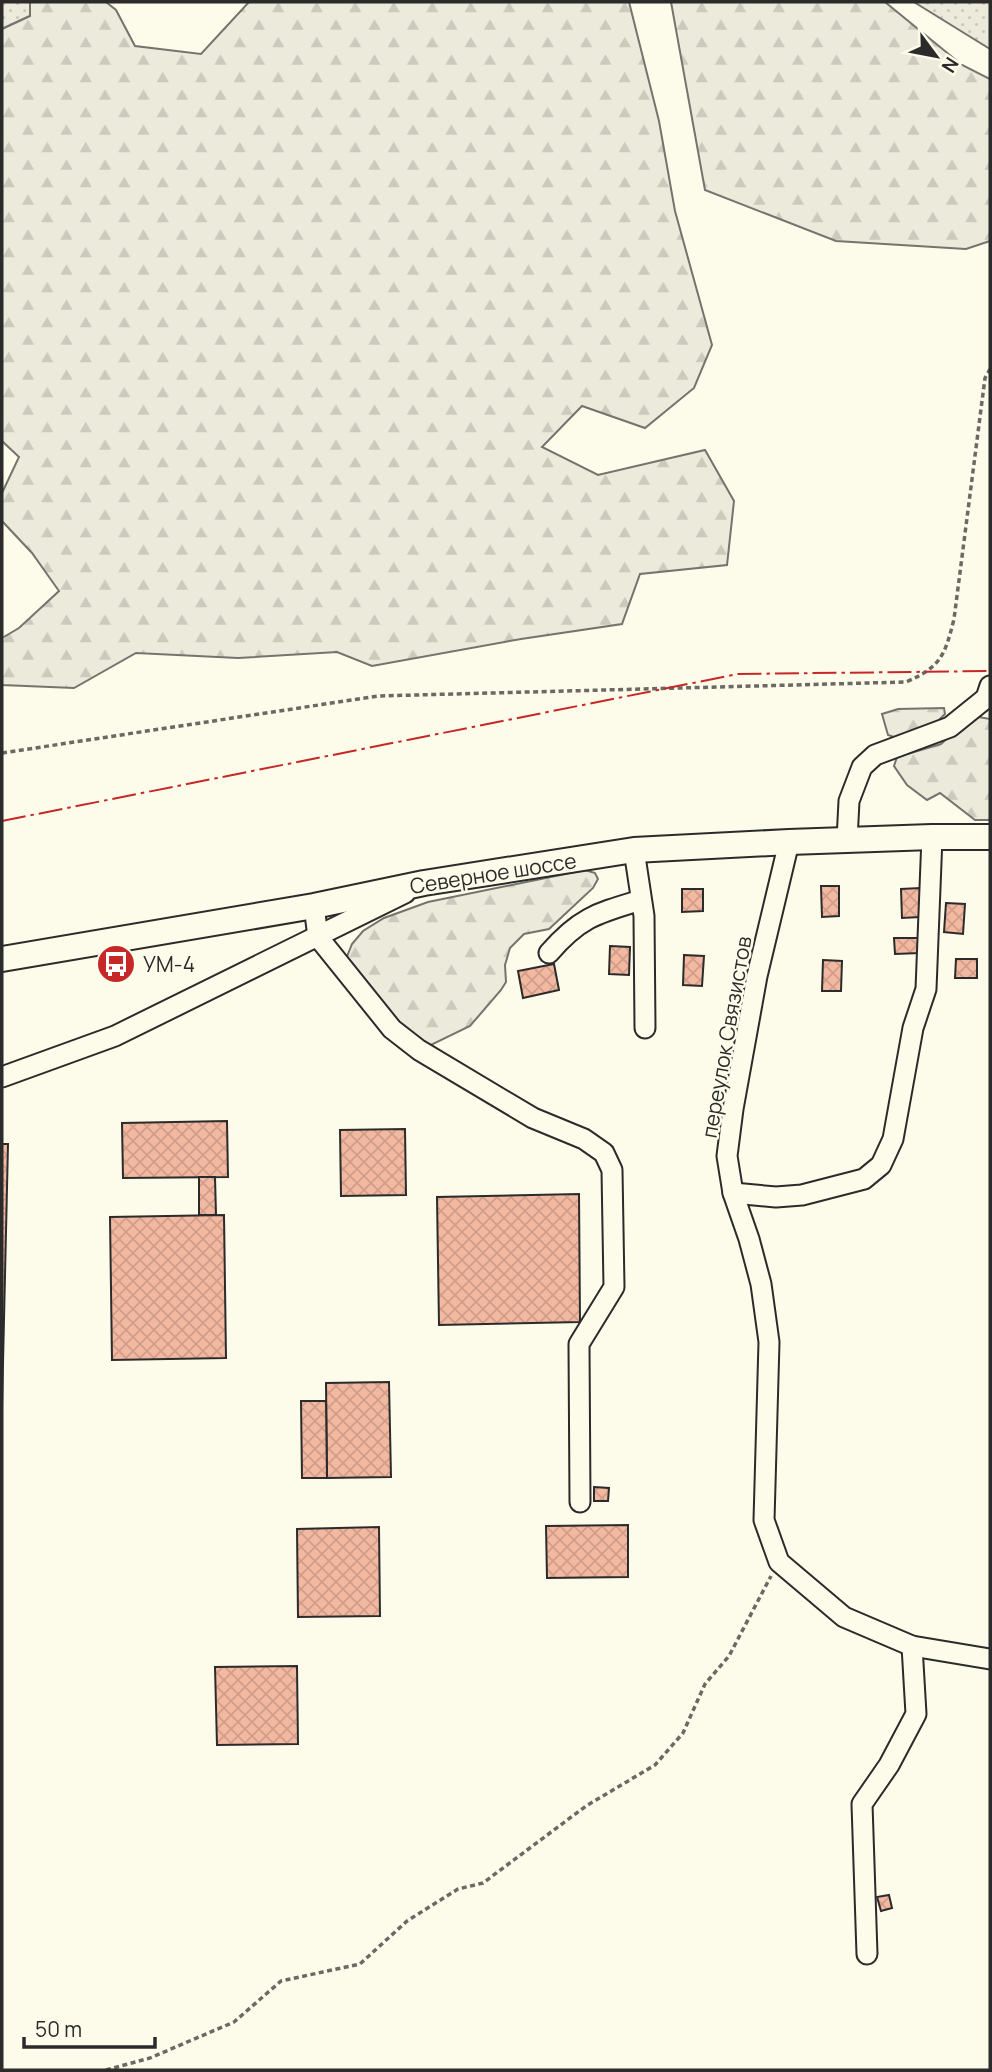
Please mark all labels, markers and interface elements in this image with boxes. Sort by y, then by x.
north arrow [901,21,971,91]
text: N [936,52,965,78]
street label: Северное шоссе [408,846,578,900]
street label: переулок Связистов [694,934,758,1140]
bus stop icon: УМ-4 [95,943,137,985]
place label: УМ-4 [143,950,195,978]
scale bar [24,2006,156,2050]
text: 50 m [35,2015,82,2043]

